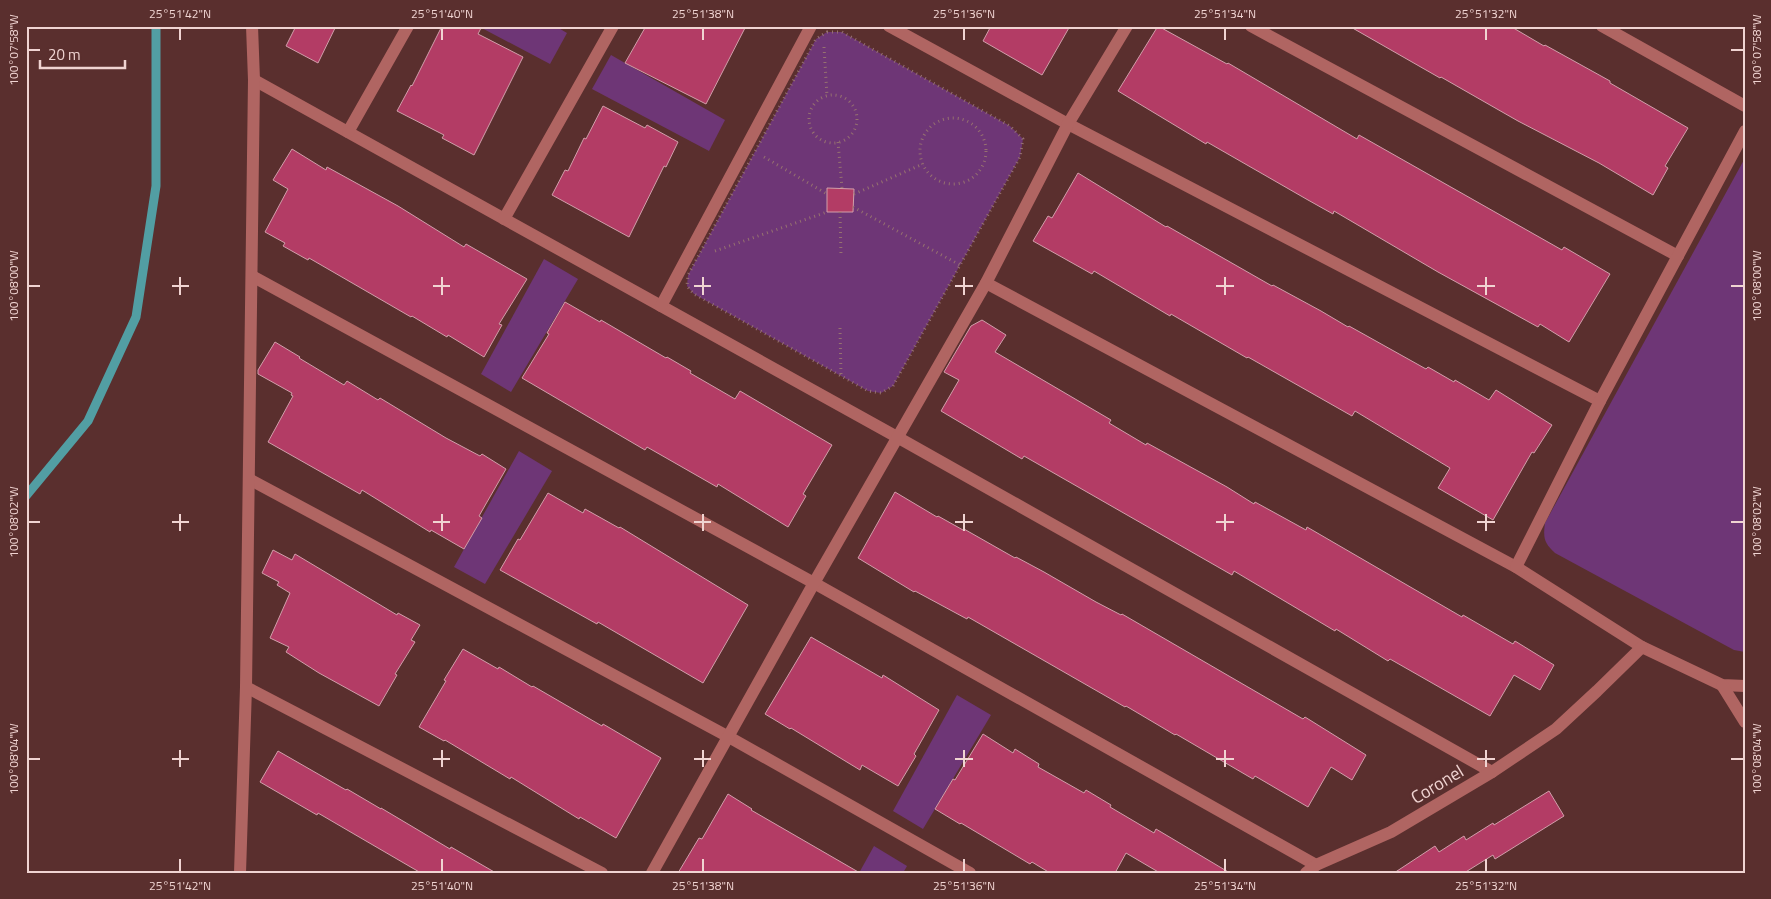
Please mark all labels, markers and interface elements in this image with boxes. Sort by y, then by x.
text: 25°51'42"N [149,4,211,23]
text: 25°51'40"N [411,4,473,23]
text: 25°51'38"N [672,4,734,23]
text: 25°51'36"N [933,4,995,23]
text: 25°51'34"N [1194,4,1256,23]
text: 25°51'32"N [1455,4,1517,23]
text: 100°07'58"W [4,14,23,86]
text: 100°07'58"W [1747,14,1766,86]
scale bar [40,38,125,70]
text: 20 m [48,43,81,66]
text: 100°08'00"W [4,250,23,322]
text: 100°08'00"W [1747,250,1766,322]
text: 100°08'02"W [4,486,23,558]
text: 100°08'02"W [1747,486,1766,558]
text: 100°08'04"W [4,723,23,795]
text: 100°08'04"W [1747,723,1766,795]
street label: Coronel [1405,758,1469,810]
text: 25°51'42"N [149,876,211,895]
text: 25°51'40"N [411,876,473,895]
text: 25°51'38"N [672,876,734,895]
text: 25°51'36"N [933,876,995,895]
text: 25°51'34"N [1194,876,1256,895]
text: 25°51'32"N [1455,876,1517,895]

